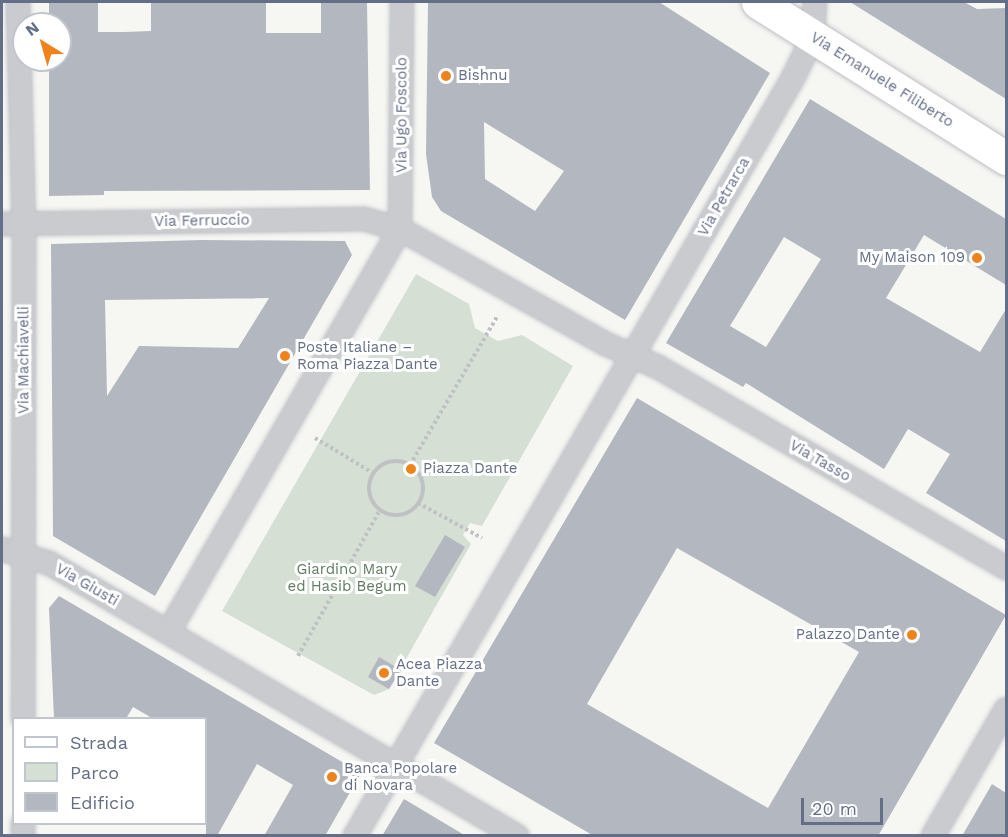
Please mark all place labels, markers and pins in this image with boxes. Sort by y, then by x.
place label: Bishnu [458,67,508,85]
marker: Bishnu [439,69,453,83]
place label: My Maison 109 [858,249,965,267]
marker: My Maison 109 [970,251,984,265]
place label: Poste Italiane – Roma Piazza Dante [297,338,438,373]
marker: Poste Italiane – Roma Piazza Dante [278,349,292,363]
place label: Piazza Dante [423,460,518,478]
marker: Piazza Dante [404,462,418,476]
place label: Palazzo Dante [796,626,900,644]
marker: Palazzo Dante [905,628,919,642]
place label: Acea Piazza Dante [396,655,483,690]
marker: Acea Piazza Dante [377,666,391,680]
place label: Banca Popolare di Novara [344,759,458,794]
marker: Banca Popolare di Novara [325,770,339,784]

